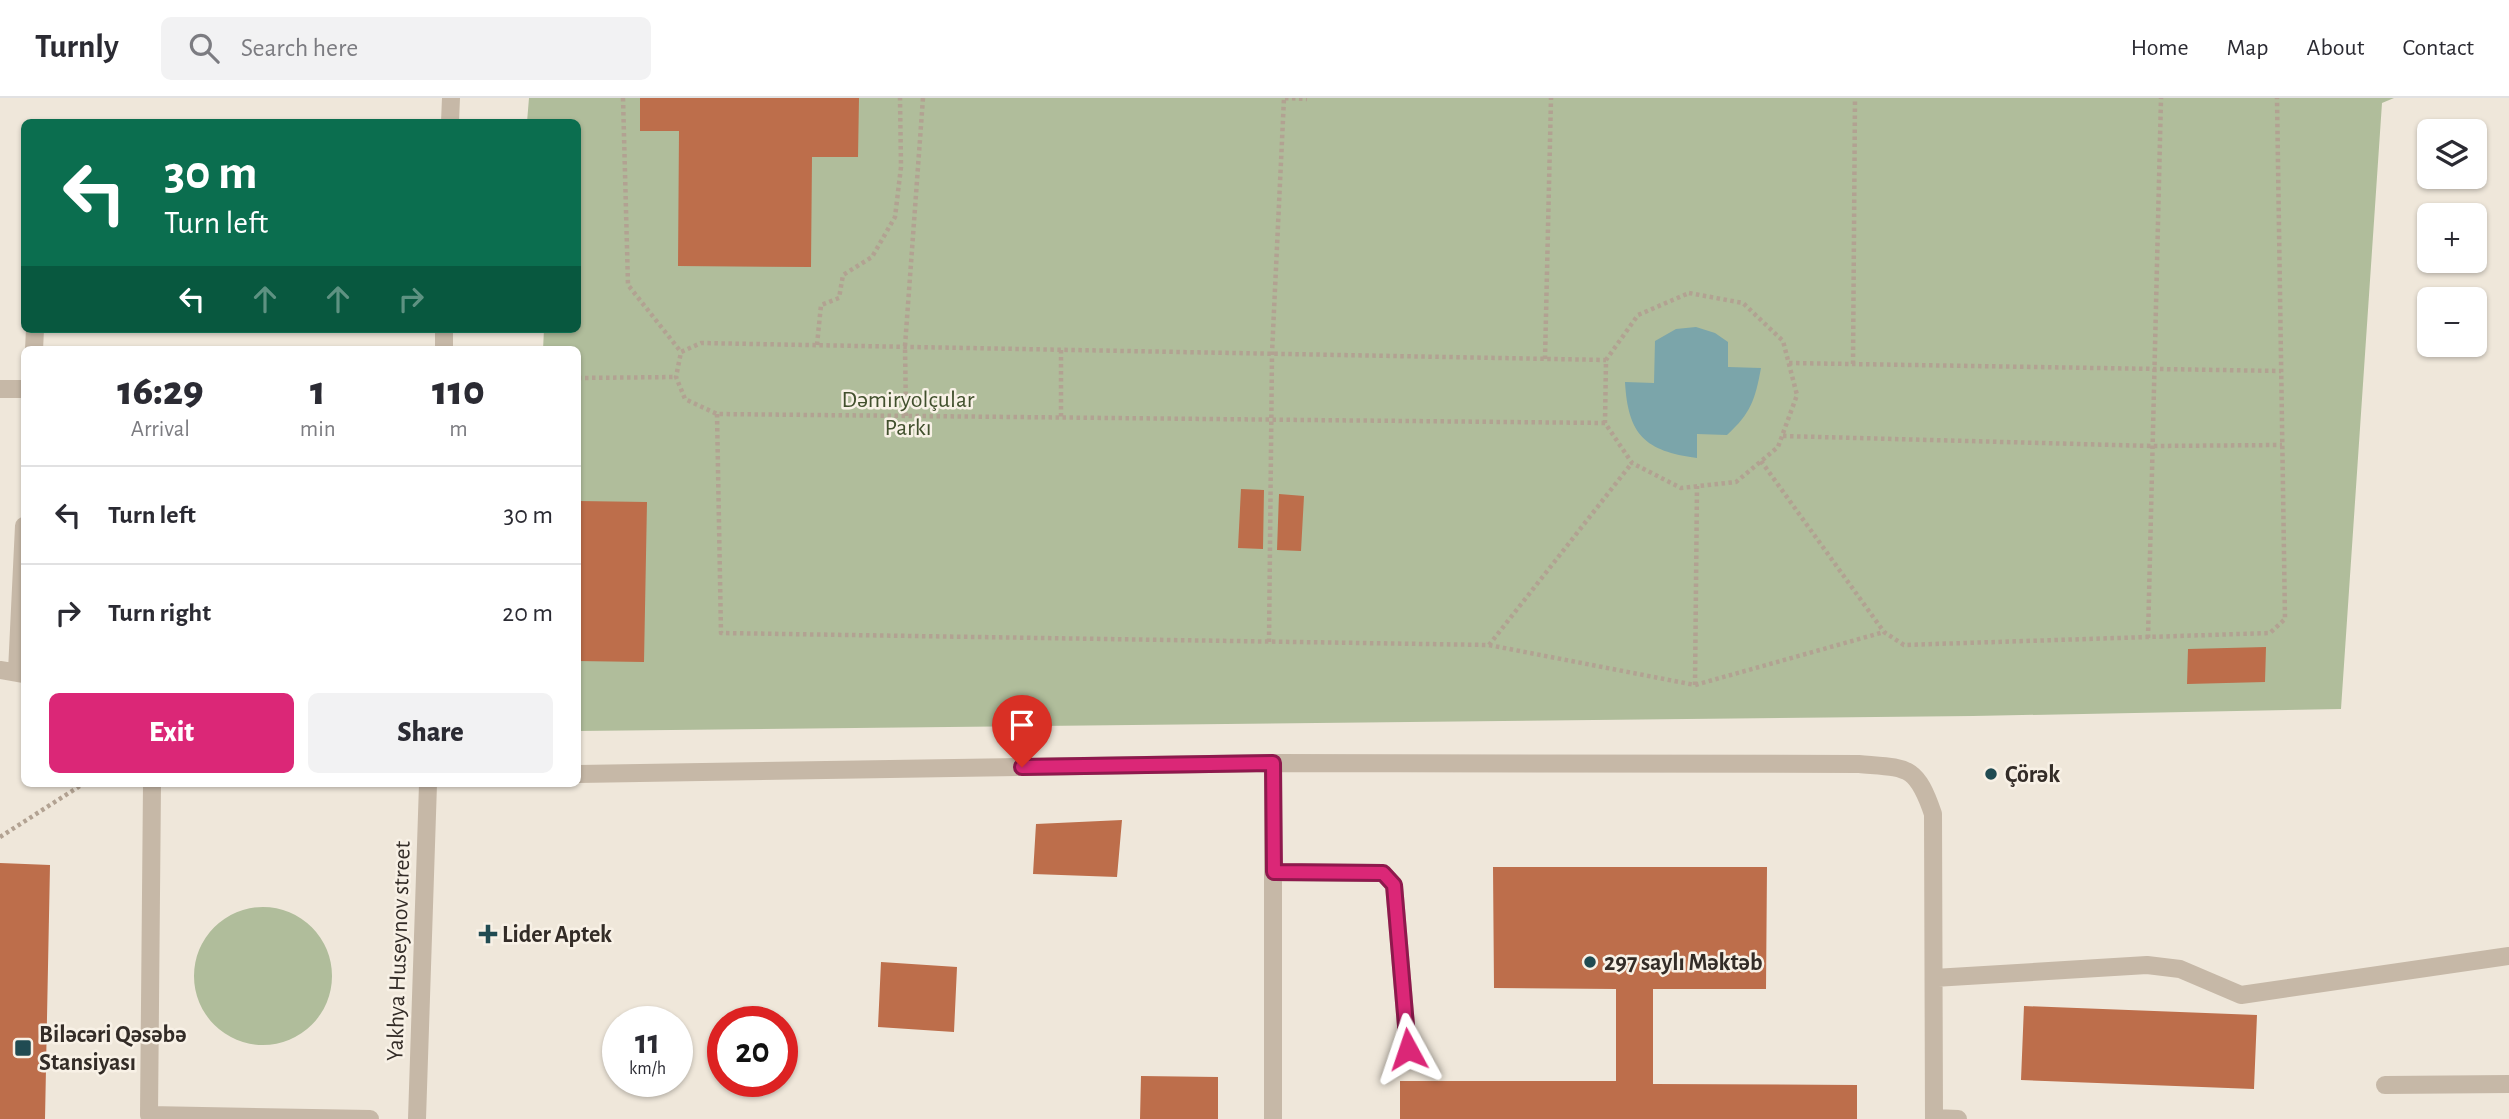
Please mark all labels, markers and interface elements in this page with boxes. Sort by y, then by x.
search box [161,17,651,80]
icon: search [185,29,223,67]
text: Turnly [35,31,119,64]
text: Search here [241,35,358,61]
text: Home [2131,36,2189,60]
text: Map [2227,36,2269,60]
text: About [2307,36,2364,60]
text: Contact [2402,36,2474,60]
map controls [2417,119,2487,357]
button: layers [2417,119,2487,189]
icon: left [49,147,140,238]
text: 30 m [164,149,258,198]
button: + [2417,203,2487,273]
text: Turn left [164,207,268,239]
icon: left [173,280,211,318]
icon: ahead [246,280,284,318]
icon: ahead [319,280,357,318]
icon: right [392,280,430,318]
button: − [2417,287,2487,357]
text: 16:29 [117,370,204,412]
text: 1 [310,370,326,412]
text: 110 [432,370,485,412]
park label: Dəmiryolçular Parkı [841,388,975,440]
text: Arrival [131,418,190,441]
text: min [300,418,336,441]
text: m [449,418,468,441]
icon: left [49,496,87,534]
text: Turn left [108,502,196,528]
text: 30 m [503,502,553,528]
icon: right [49,594,87,632]
text: Turn right [108,600,211,626]
text: 20 m [502,600,553,626]
button: Exit [49,693,294,773]
button: Share [308,693,553,773]
pin [992,695,1052,767]
icon: arrive [1003,706,1041,744]
place label: Çörək [2005,763,2060,787]
marker: Çörək [1983,766,1999,782]
street label: Yakhya Huseynov street [383,840,415,1062]
place label: Lider Aptek [502,923,612,947]
marker: Lider Aptek [480,926,496,942]
place label: 297 saylı Məktəb [1604,951,1763,975]
marker: 297 saylı Məktəb [1582,954,1598,970]
speed limit sign: 20 [707,1006,798,1097]
position arrow [1371,1012,1445,1086]
place label: Biləcəri Qəsəbə Stansiyası [39,1023,186,1075]
text: 11 [635,1025,660,1060]
marker: Biləcəri Qəsəbə Stansiyası [13,1038,33,1058]
text: km/h [629,1060,666,1078]

